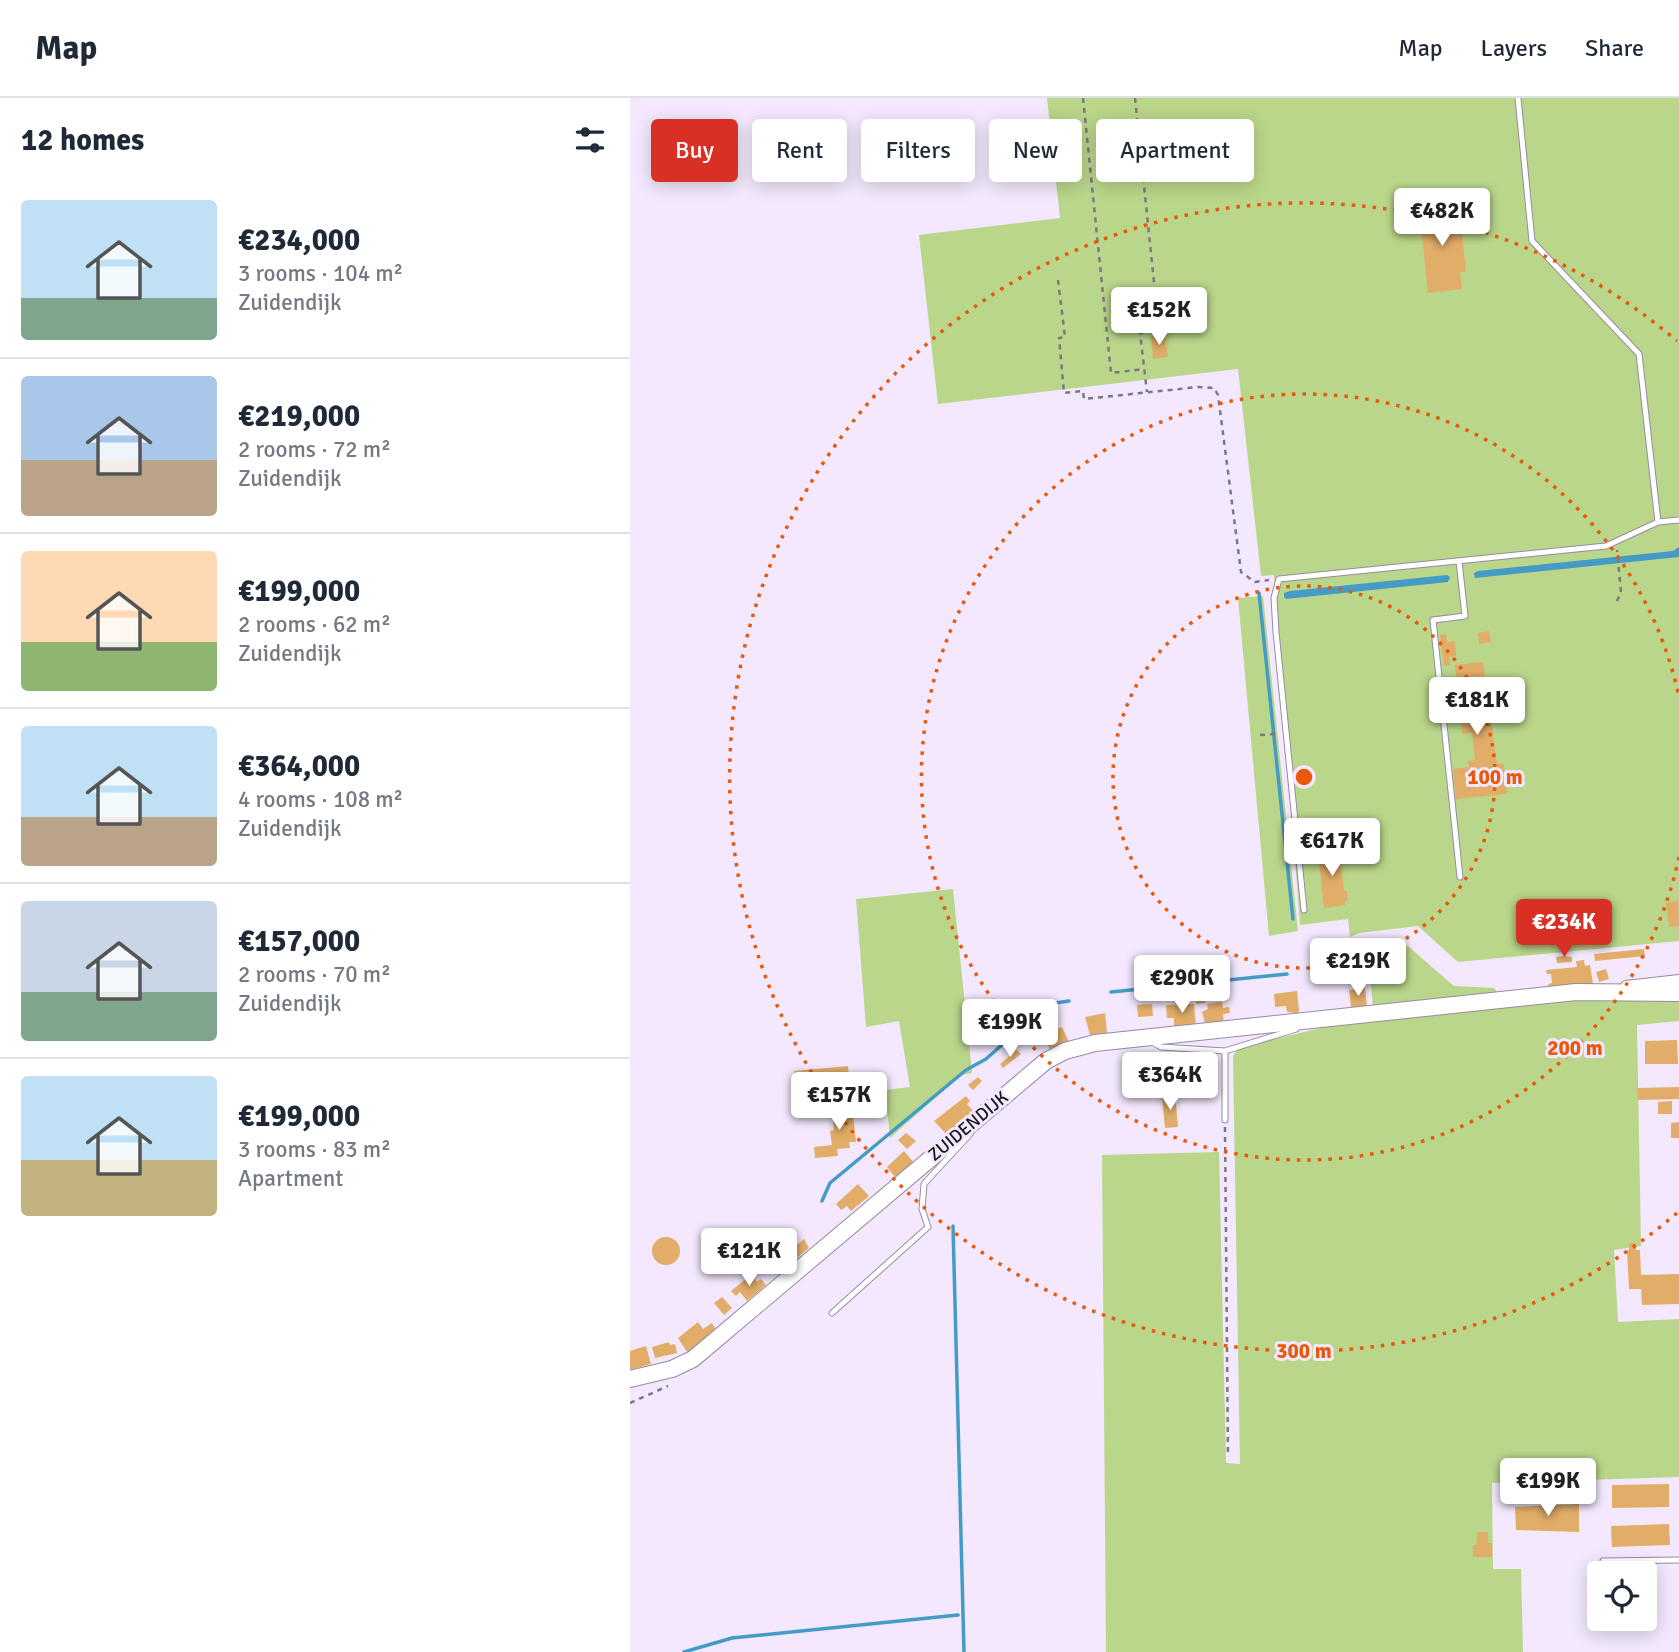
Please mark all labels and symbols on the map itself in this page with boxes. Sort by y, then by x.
pin: €482K [1393,188,1491,248]
pin: €152K [1110,288,1208,347]
pin: €181K [1428,678,1526,737]
text: 100 m [1467,764,1523,790]
centre of rings [1292,765,1316,789]
pin: €617K [1283,818,1381,878]
pin: €234K [1515,900,1613,959]
pin: €219K [1309,939,1407,998]
pin: €290K [1133,956,1231,1015]
pin: €199K [961,1000,1059,1059]
text: 200 m [1547,1035,1603,1061]
pin: €364K [1121,1052,1219,1112]
pin: €157K [790,1072,888,1132]
street label: ZUIDENDIJK [924,1086,1013,1166]
pin: €121K [700,1228,798,1288]
text: 300 m [1276,1338,1332,1364]
pin: €199K [1499,1458,1597,1518]

